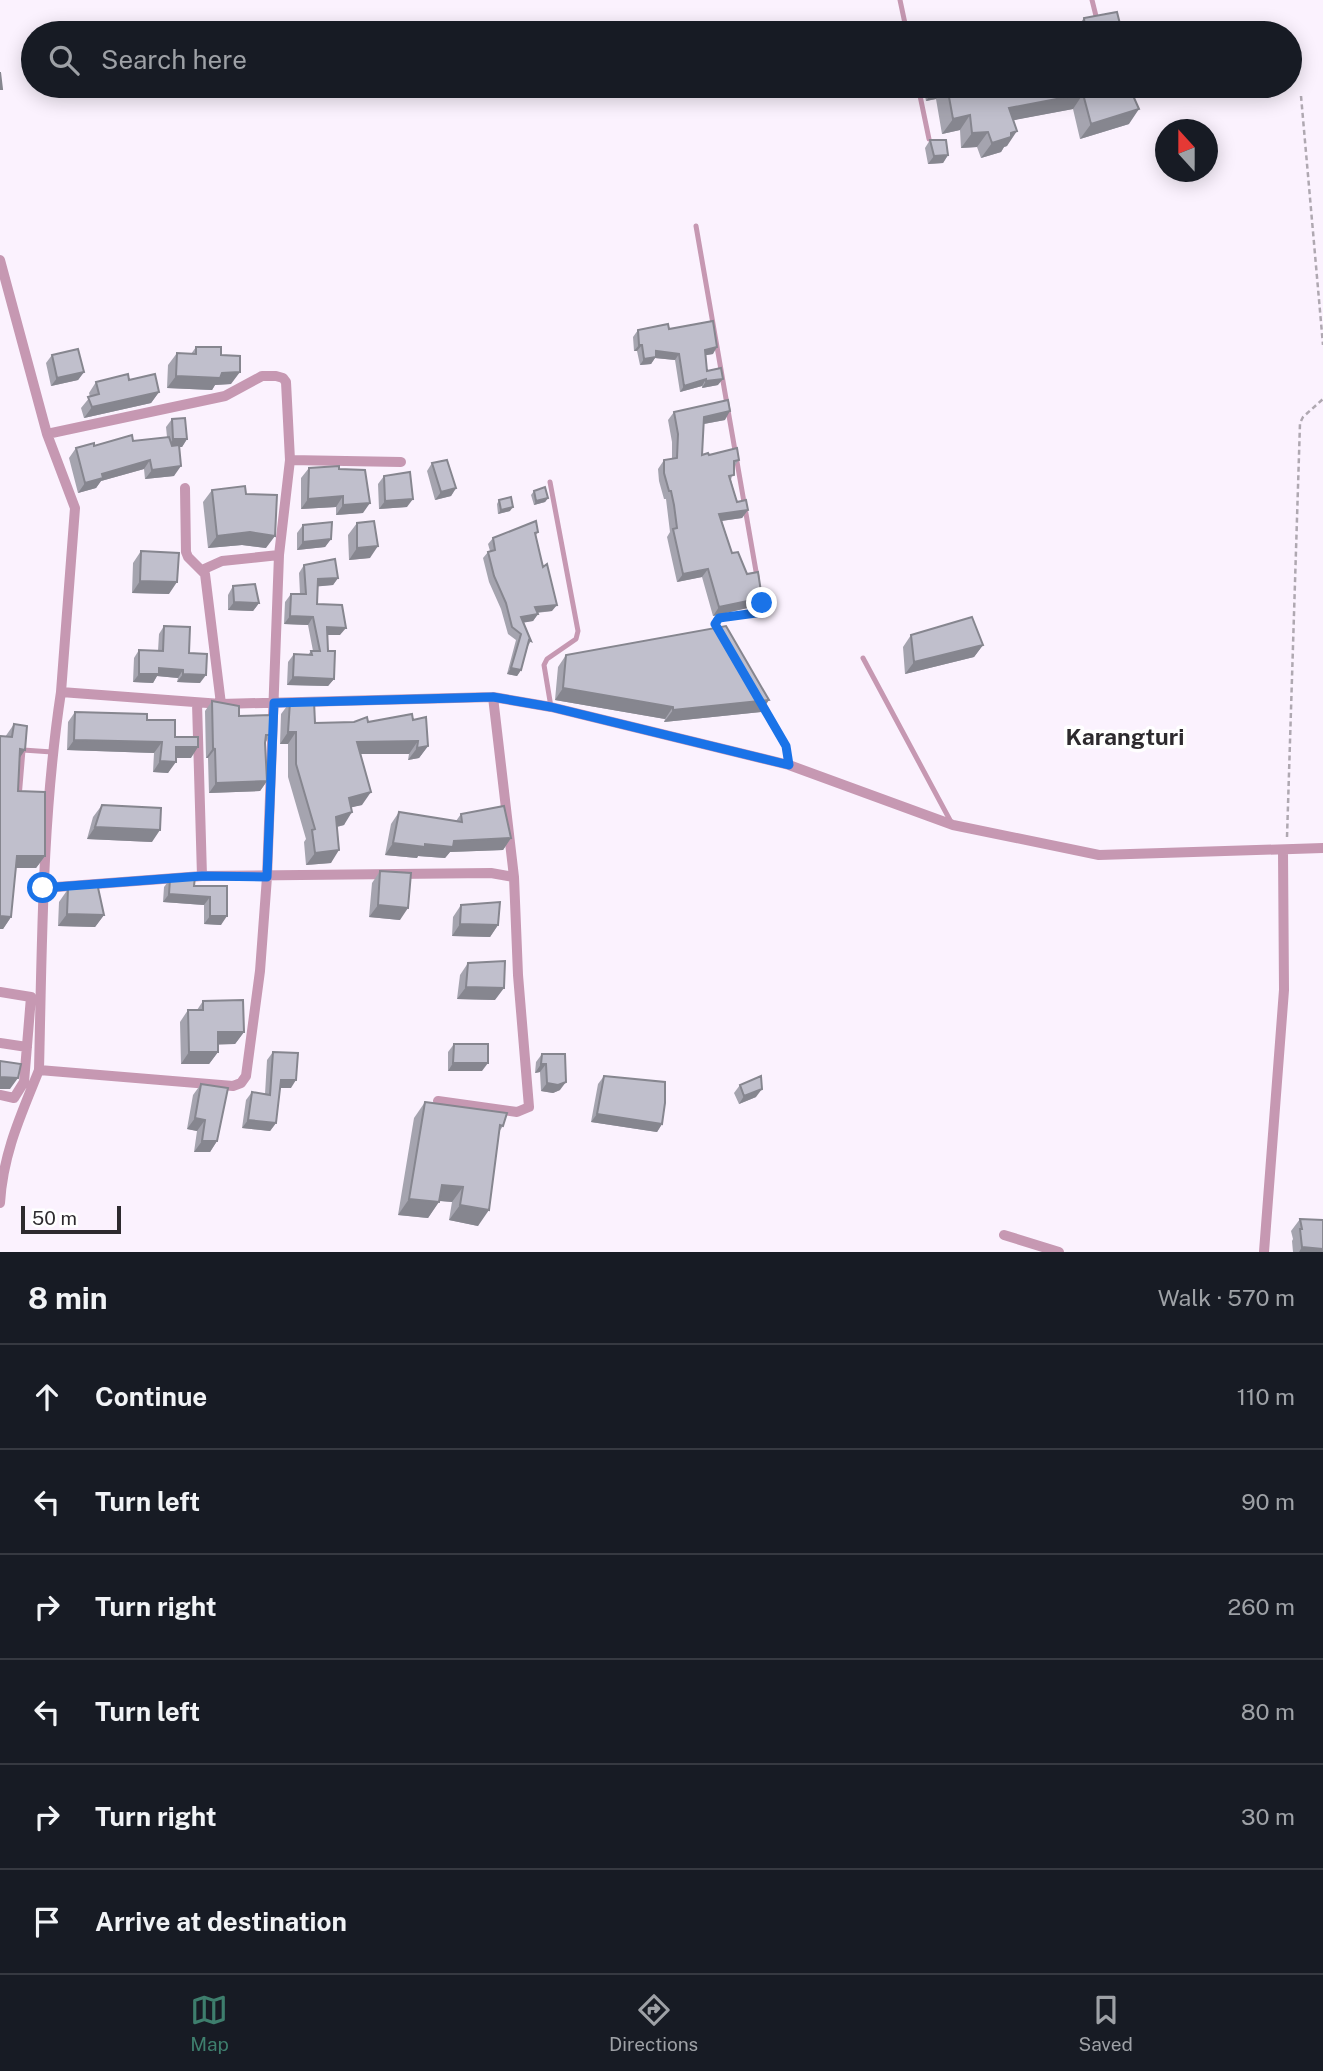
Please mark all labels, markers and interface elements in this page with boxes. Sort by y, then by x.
search box [21,21,1302,98]
icon: search [45,41,83,79]
text: Search here [101,44,247,75]
north arrow [1155,119,1218,182]
route end [746,587,777,618]
district label: Karangturi [1066,723,1184,750]
route start [27,872,58,903]
scale bar [21,1203,121,1235]
text: 50 m [32,1207,77,1229]
text: 8 min [28,1280,108,1316]
text: Walk · 570 m [1158,1284,1295,1311]
icon: ahead [28,1378,66,1416]
text: Continue [95,1381,207,1412]
text: 110 m [1237,1383,1295,1410]
icon: left [28,1483,66,1521]
text: Turn left [95,1486,200,1517]
text: 90 m [1241,1488,1295,1515]
icon: right [28,1588,66,1626]
text: Turn right [95,1591,217,1622]
text: 260 m [1228,1593,1295,1620]
icon: left [28,1693,66,1731]
text: Turn left [95,1696,200,1727]
text: 80 m [1241,1698,1295,1725]
icon: right [28,1798,66,1836]
text: Turn right [95,1801,217,1832]
text: 30 m [1241,1803,1295,1830]
icon: arrive [28,1903,66,1941]
text: Arrive at destination [95,1906,347,1937]
tab: Map [190,1991,229,2055]
tab: Directions [609,1991,698,2055]
tab: Saved [1079,1991,1133,2055]

